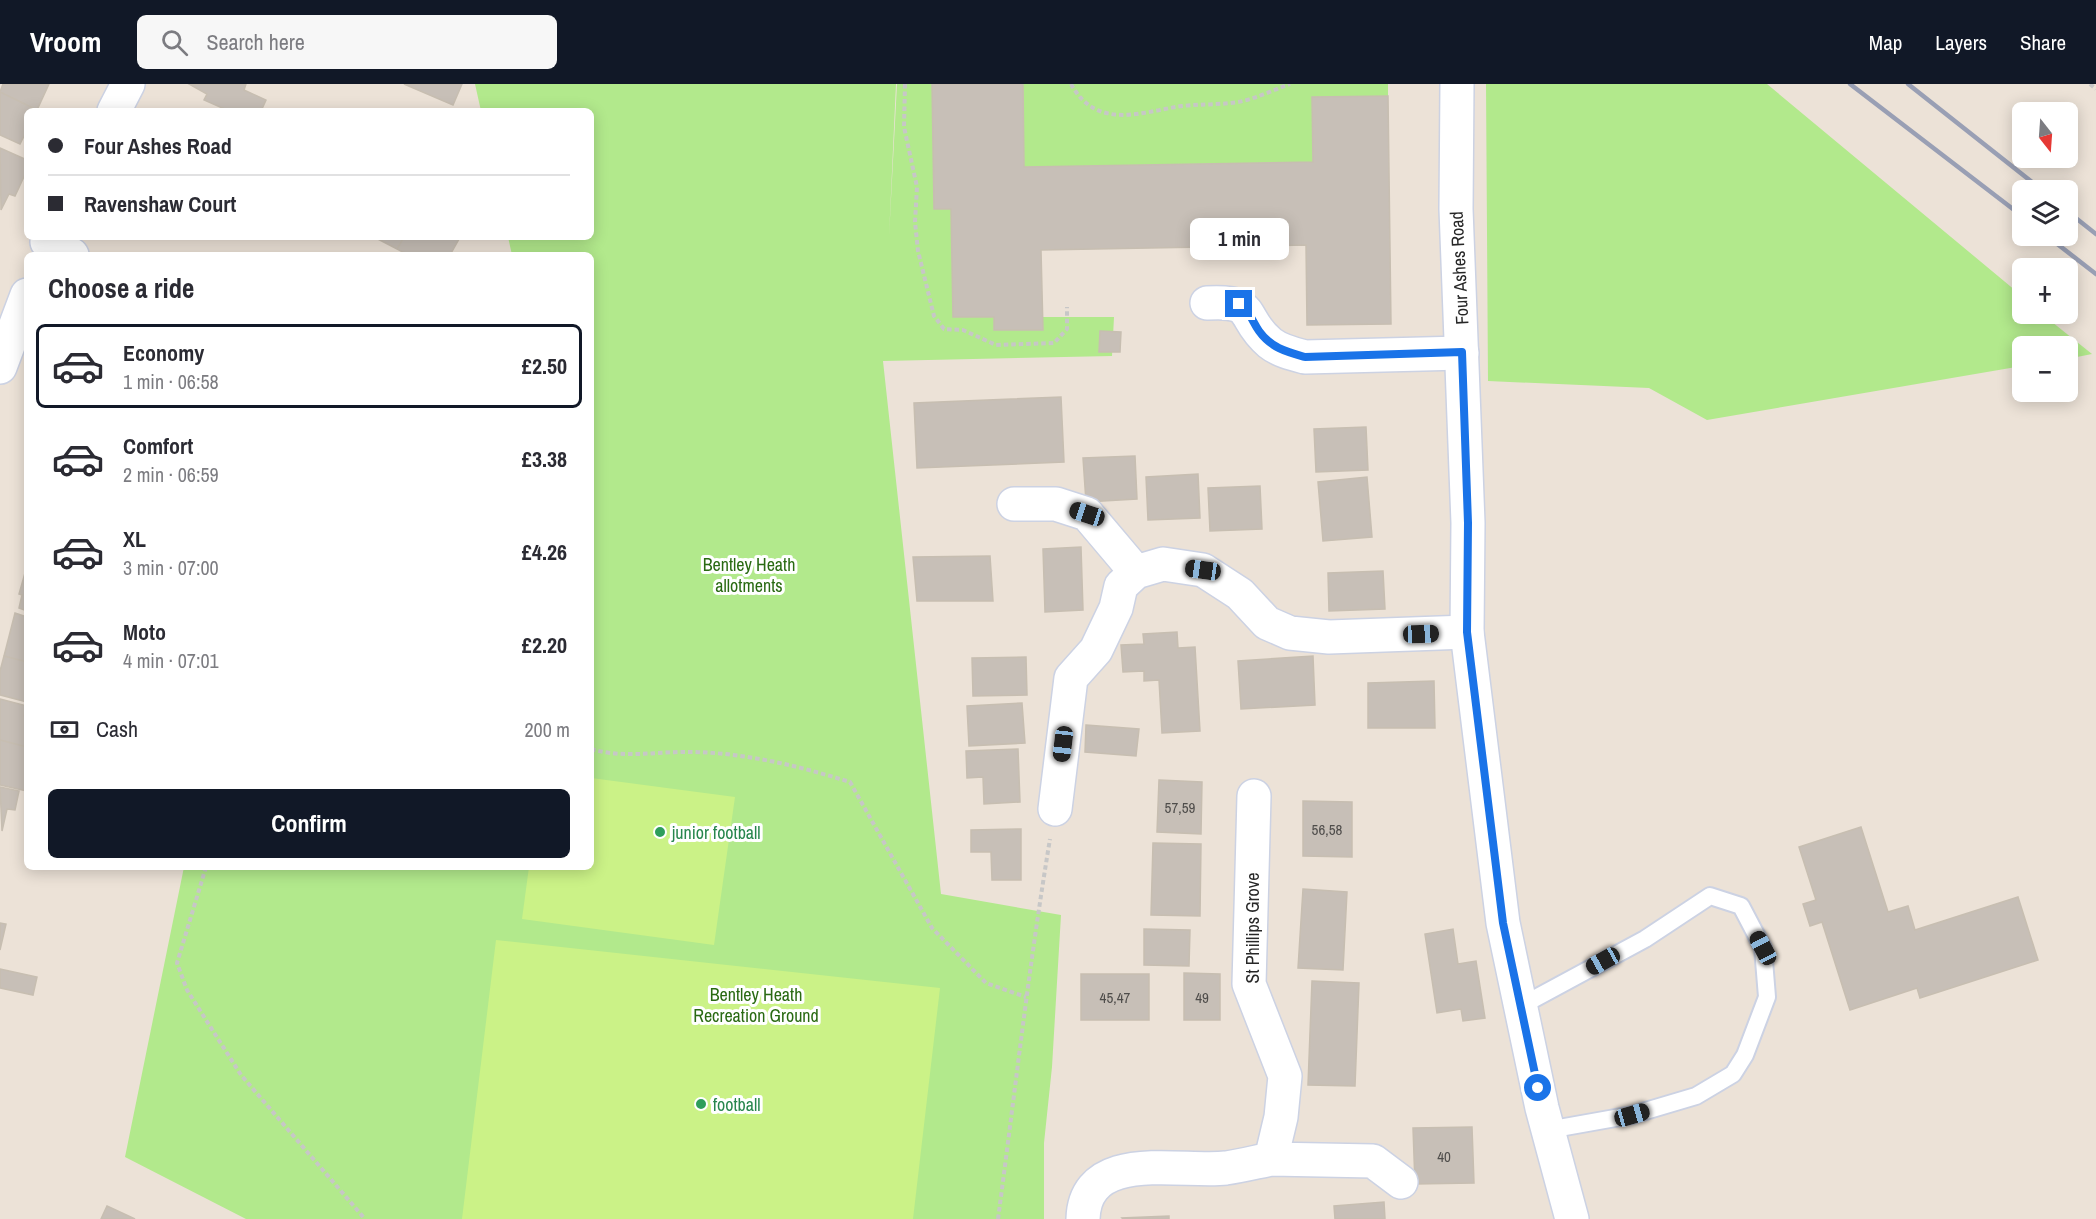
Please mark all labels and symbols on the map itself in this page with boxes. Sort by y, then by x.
north arrow [2012,102,2078,168]
street label: Four Ashes Road [1444,211,1474,325]
callout: 1 min [1190,217,1288,259]
route end [1225,290,1252,317]
car [1067,500,1107,528]
park label: Bentley Heath allotments [703,552,795,598]
car [1184,559,1222,581]
car [1403,624,1439,644]
car [1052,725,1074,763]
house number: 57,59 [1165,797,1196,818]
house number: 56,58 [1312,819,1343,840]
place label: junior football [671,820,761,845]
marker: junior football [653,825,667,839]
street label: St Phillips Grove [1240,873,1265,983]
car [1747,928,1779,968]
car [1583,944,1623,978]
park label: Bentley Heath Recreation Ground [693,982,819,1028]
house number: 45,47 [1100,987,1131,1008]
house number: 49 [1195,987,1209,1008]
route start [1524,1074,1551,1101]
place label: football [713,1092,761,1117]
marker: football [694,1097,708,1111]
car [1612,1101,1652,1129]
house number: 40 [1437,1146,1451,1167]

